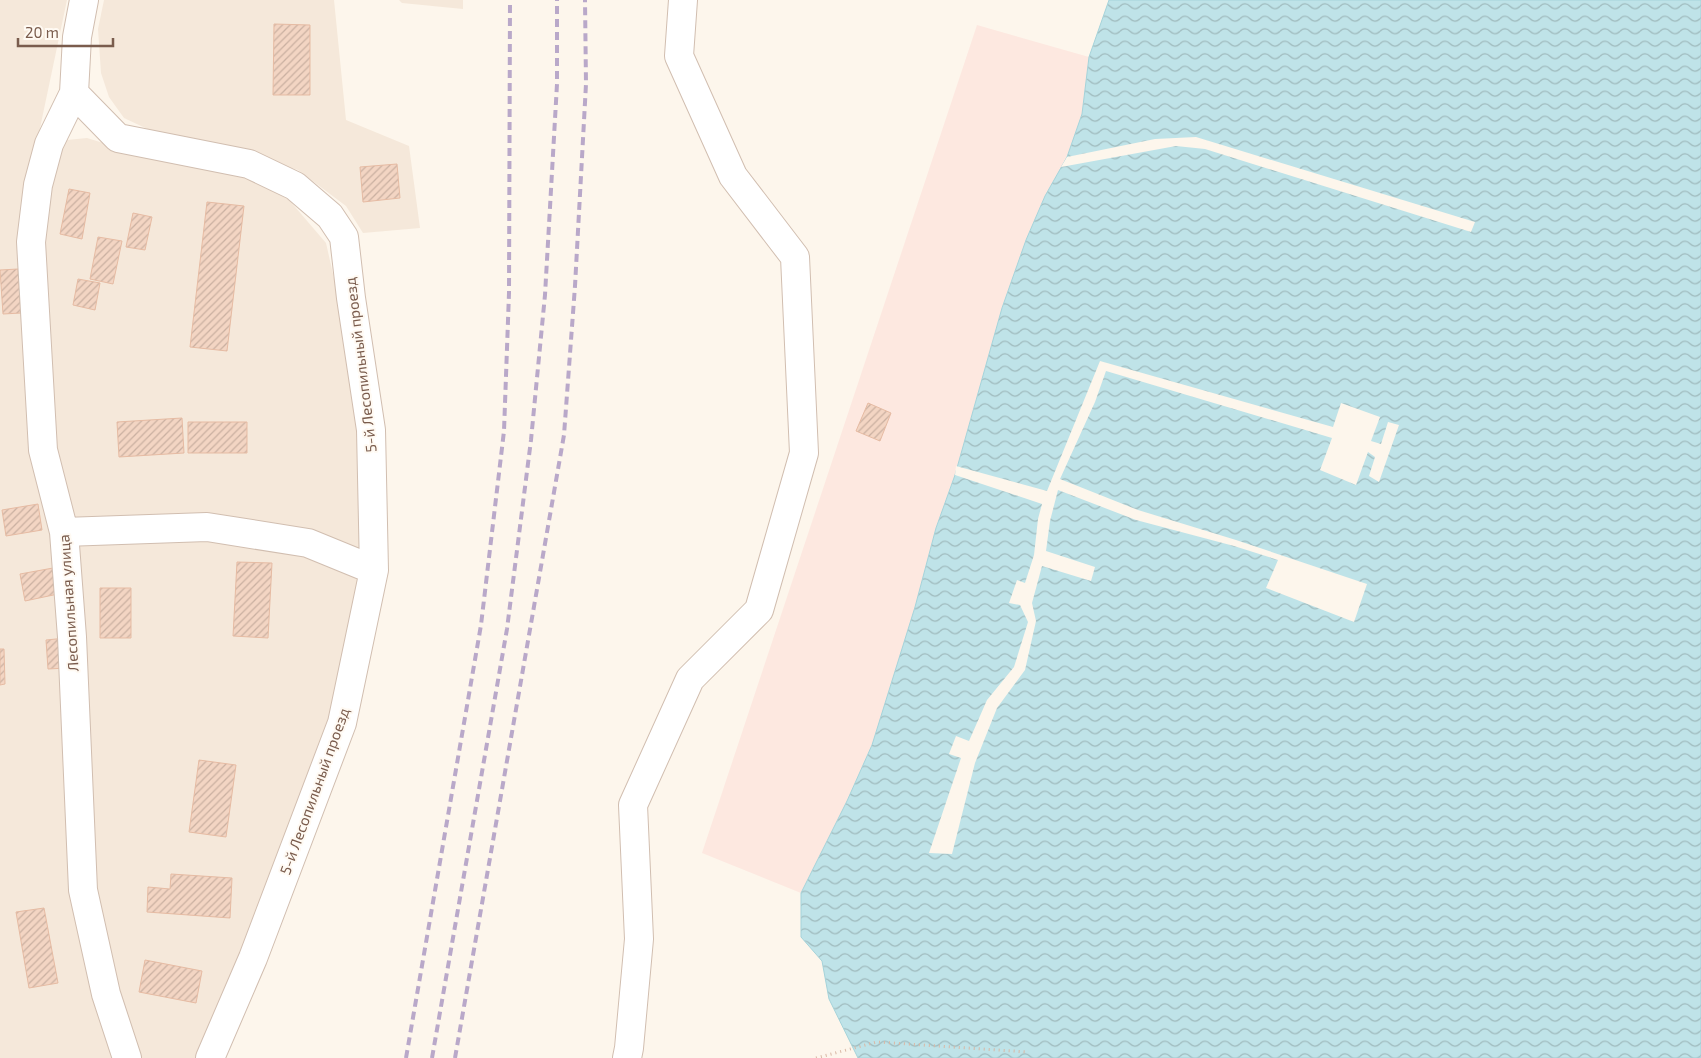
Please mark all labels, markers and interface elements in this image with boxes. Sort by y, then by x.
scale bar [18,15,112,47]
text: 20 m [25,23,59,41]
street label: 5-й Лесопильный проезд [340,276,380,454]
street label: Лесопильная улица [54,534,83,672]
street label: 5-й Лесопильный проезд [275,705,353,877]

